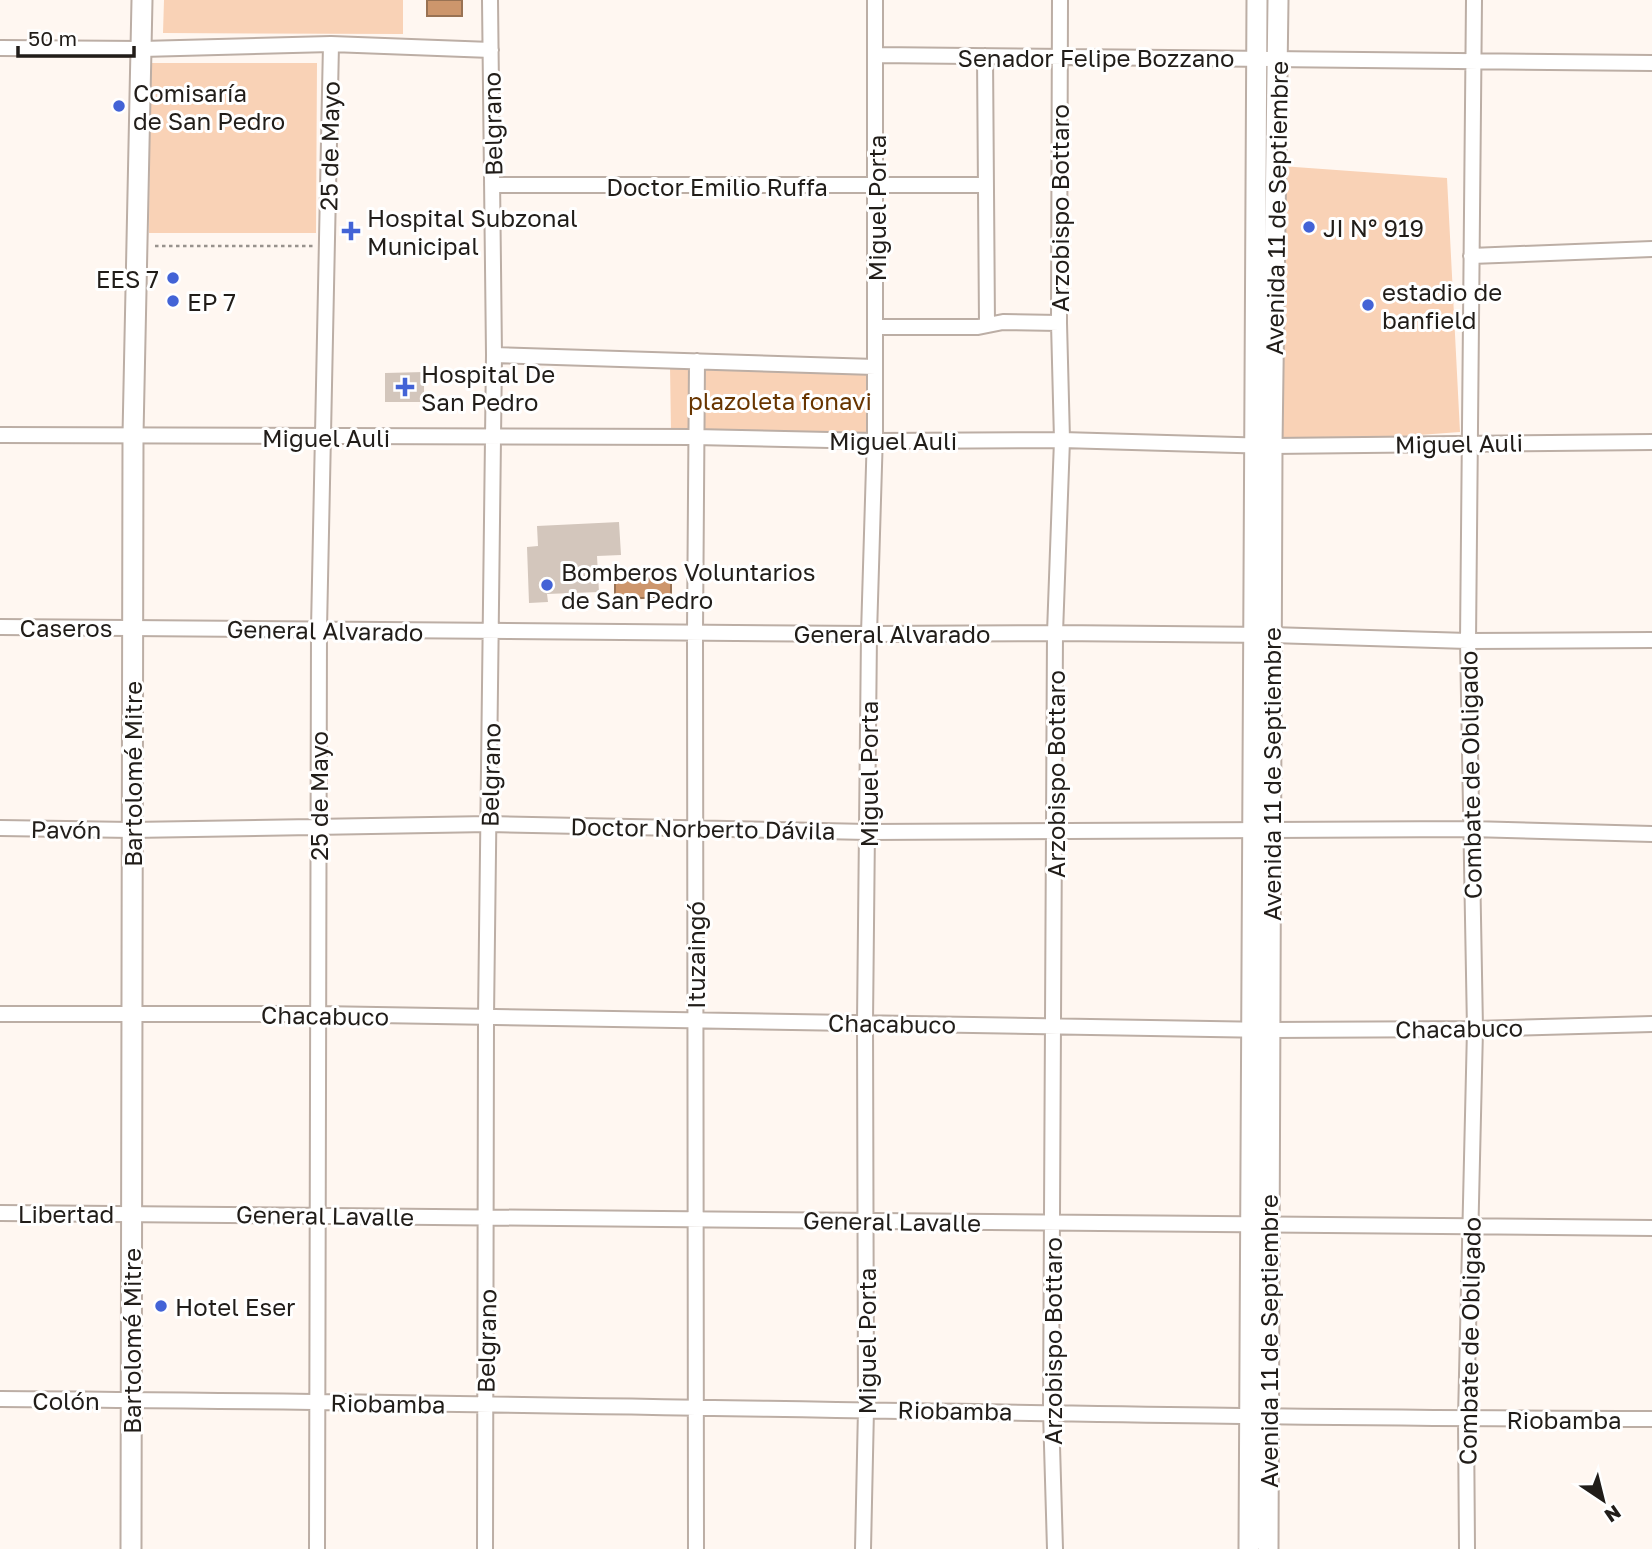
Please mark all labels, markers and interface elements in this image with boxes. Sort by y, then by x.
scale bar [18,14,133,58]
text: 50 m [28,25,77,51]
street label: Senador Felipe Bozzano [958,43,1234,72]
street label: Avenida 11 de Septiembre [1259,61,1293,355]
street label: Belgrano [477,72,507,176]
place label: Comisaría de San Pedro [133,78,285,135]
street label: 25 de Mayo [313,81,345,211]
marker: Comisaría de San Pedro [111,98,127,114]
street label: Arzobispo Bottaro [1045,104,1074,312]
street label: Miguel Porta [862,135,891,281]
street label: Doctor Emilio Ruffa [606,172,828,201]
place label: Hospital Subzonal Municipal [367,203,578,260]
place label: JI N° 919 [1323,213,1424,242]
marker: JI N° 919 [1301,219,1317,235]
marker: Hospital Subzonal Municipal [341,221,361,241]
place label: EES 7 [96,264,159,293]
marker: EES 7 [165,270,181,286]
place label: estadio de banfield [1382,277,1502,334]
place label: EP 7 [187,287,236,316]
marker: EP 7 [165,293,181,309]
marker: estadio de banfield [1360,297,1376,313]
place label: Hospital De San Pedro [421,359,555,416]
marker: Hospital De San Pedro [395,377,415,397]
park label: plazoleta fonavi [688,386,872,415]
street label: Miguel Auli [262,423,390,452]
street label: Miguel Auli [829,426,957,455]
street label: Miguel Auli [1395,427,1523,459]
place label: Bomberos Voluntarios de San Pedro [561,557,815,614]
marker: Bomberos Voluntarios de San Pedro [539,577,555,593]
street label: Caseros [20,613,112,642]
street label: General Alvarado [226,614,424,646]
street label: General Alvarado [794,619,990,648]
street label: Avenida 11 de Septiembre [1257,627,1286,921]
street label: Combate de Obligado [1453,651,1487,899]
street label: Arzobispo Bottaro [1041,670,1070,878]
street label: Bartolomé Mitre [118,681,147,867]
street label: Miguel Porta [854,701,883,847]
street label: Belgrano [475,723,505,827]
street label: 25 de Mayo [304,731,333,861]
street label: Doctor Norberto Dávila [570,811,836,845]
street label: Pavón [30,814,102,844]
street label: Ituzaingó [681,901,710,1009]
street label: Chacabuco [261,999,389,1031]
street label: Chacabuco [828,1007,956,1039]
street label: Chacabuco [1395,1012,1523,1044]
street label: Avenida 11 de Septiembre [1254,1194,1283,1488]
street label: Libertad [18,1199,114,1228]
street label: General Lavalle [236,1199,414,1231]
street label: General Lavalle [803,1205,981,1237]
street label: Combate de Obligado [1452,1217,1486,1465]
street label: Arzobispo Bottaro [1038,1237,1067,1445]
street label: Bartolomé Mitre [117,1248,146,1434]
street label: Miguel Porta [852,1268,881,1414]
street label: Belgrano [471,1289,501,1393]
place label: Hotel Eser [175,1292,295,1321]
marker: Hotel Eser [153,1298,169,1314]
street label: Colón [32,1386,100,1415]
street label: Riobamba [330,1387,446,1419]
street label: Riobamba [897,1394,1013,1426]
street label: Riobamba [1506,1405,1622,1434]
north arrow [1568,1465,1638,1535]
text: N [1601,1501,1626,1528]

